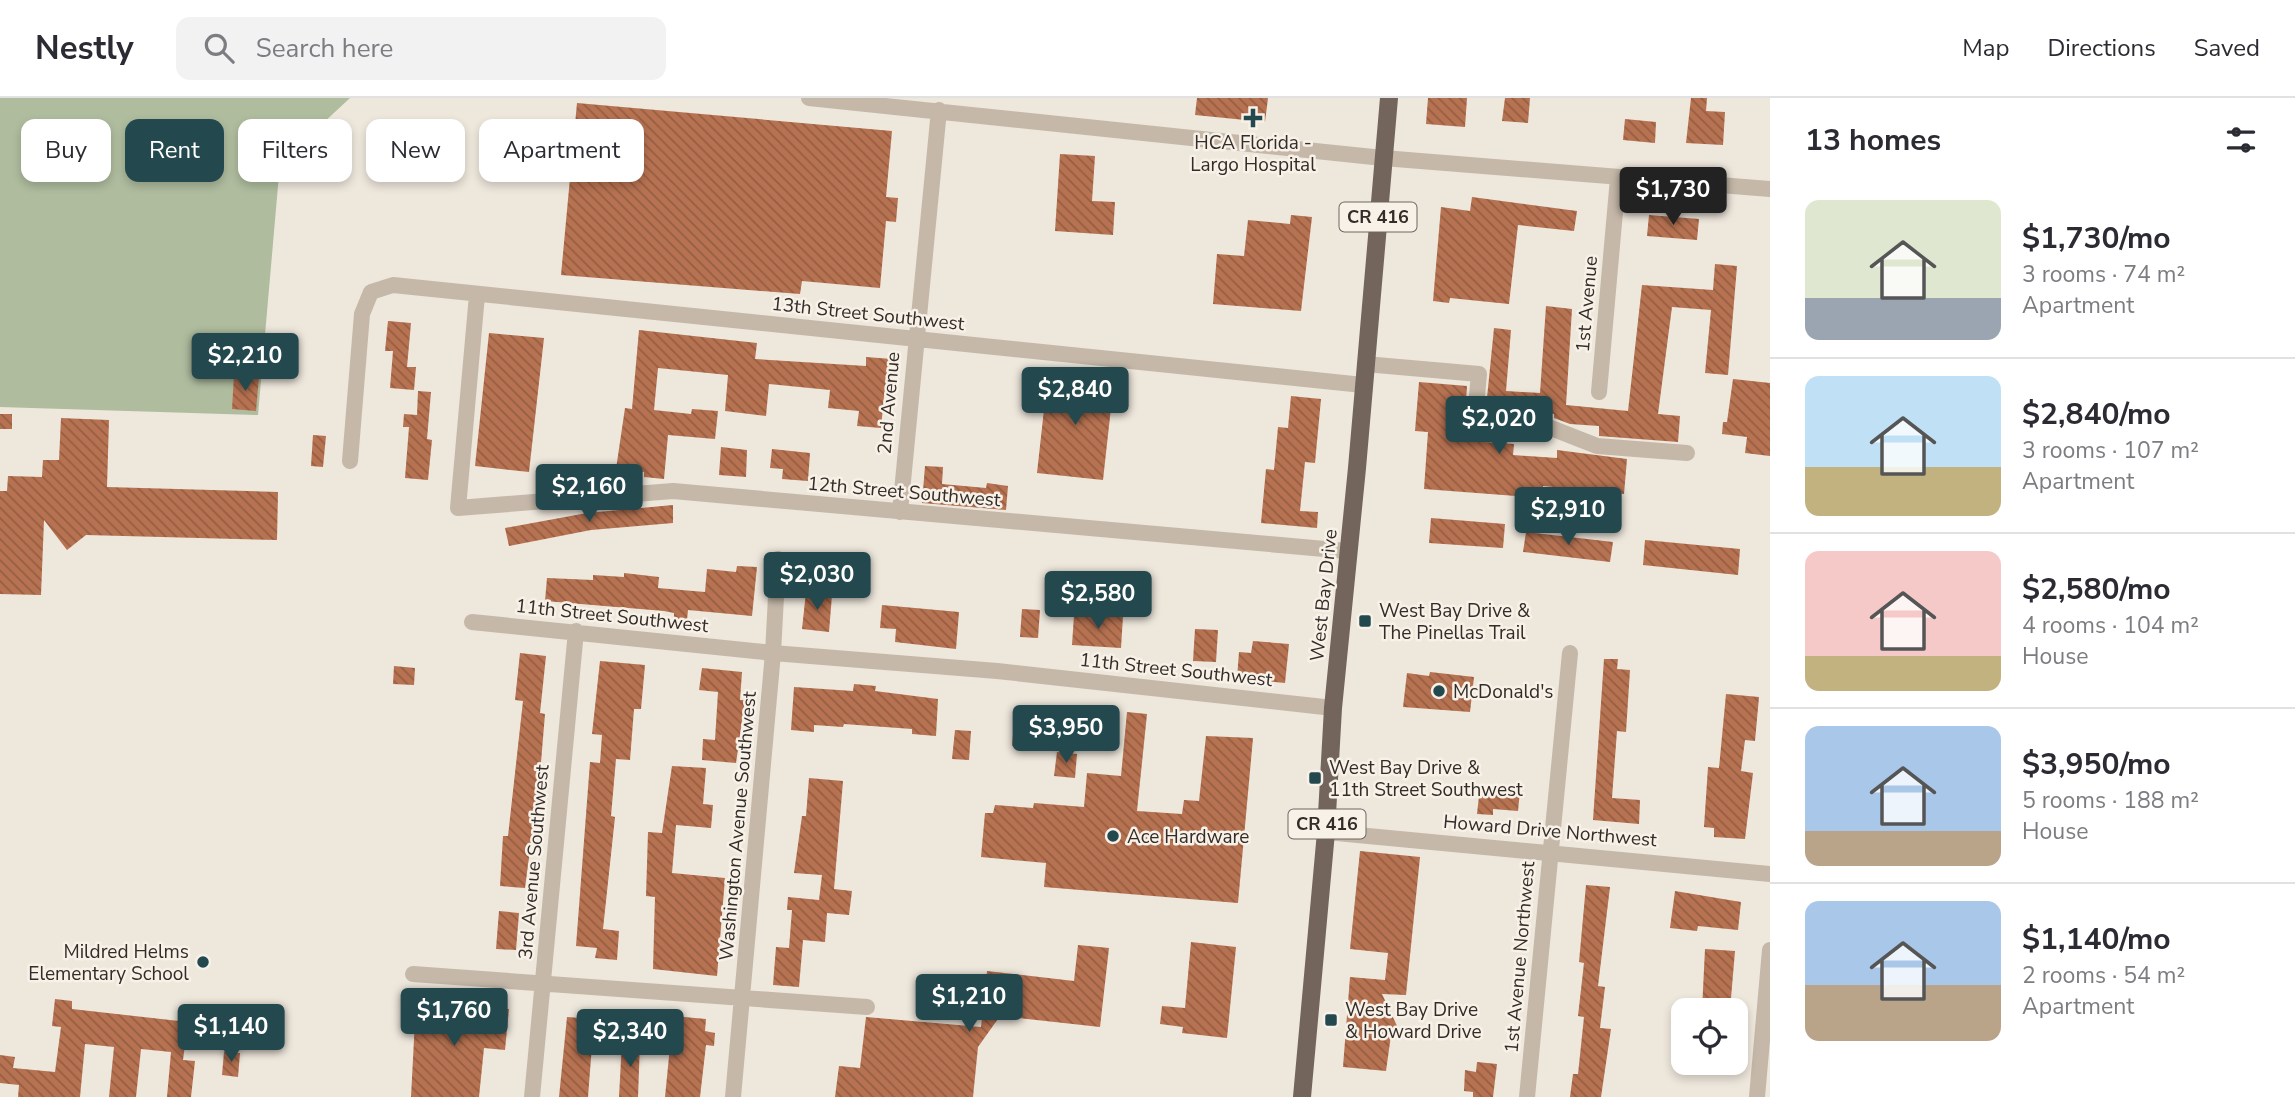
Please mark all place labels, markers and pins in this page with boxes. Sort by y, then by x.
marker: HCA Florida - Largo Hospital [1243,108,1263,128]
place label: HCA Florida - Largo Hospital [1190,130,1316,178]
pin: $1,730 [1616,167,1730,227]
pin: $2,210 [188,334,302,393]
pin: $2,840 [1018,368,1132,427]
pin: $2,020 [1442,396,1556,456]
pin: $2,160 [532,464,646,524]
pin: $2,910 [1511,488,1625,547]
pin: $2,030 [760,552,874,612]
pin: $2,580 [1041,572,1155,631]
place label: West Bay Drive & The Pinellas Trail [1379,598,1530,646]
marker: West Bay Drive & The Pinellas Trail [1357,613,1373,629]
place label: McDonald's [1453,679,1554,705]
marker: McDonald's [1431,683,1447,699]
pin: $3,950 [1009,706,1123,765]
place label: West Bay Drive & 11th Street Southwest [1329,755,1523,803]
marker: West Bay Drive & 11th Street Southwest [1307,770,1323,786]
place label: Ace Hardware [1127,824,1249,850]
marker: Ace Hardware [1105,828,1121,844]
place label: Mildred Helms Elementary School [28,939,189,987]
marker: Mildred Helms Elementary School [195,954,211,970]
pin: $1,210 [912,974,1026,1034]
pin: $1,760 [397,988,511,1048]
place label: West Bay Drive & Howard Drive [1345,997,1482,1045]
pin: $1,140 [174,1004,288,1064]
pin: $2,340 [573,1010,687,1069]
marker: West Bay Drive & Howard Drive [1323,1012,1339,1028]

